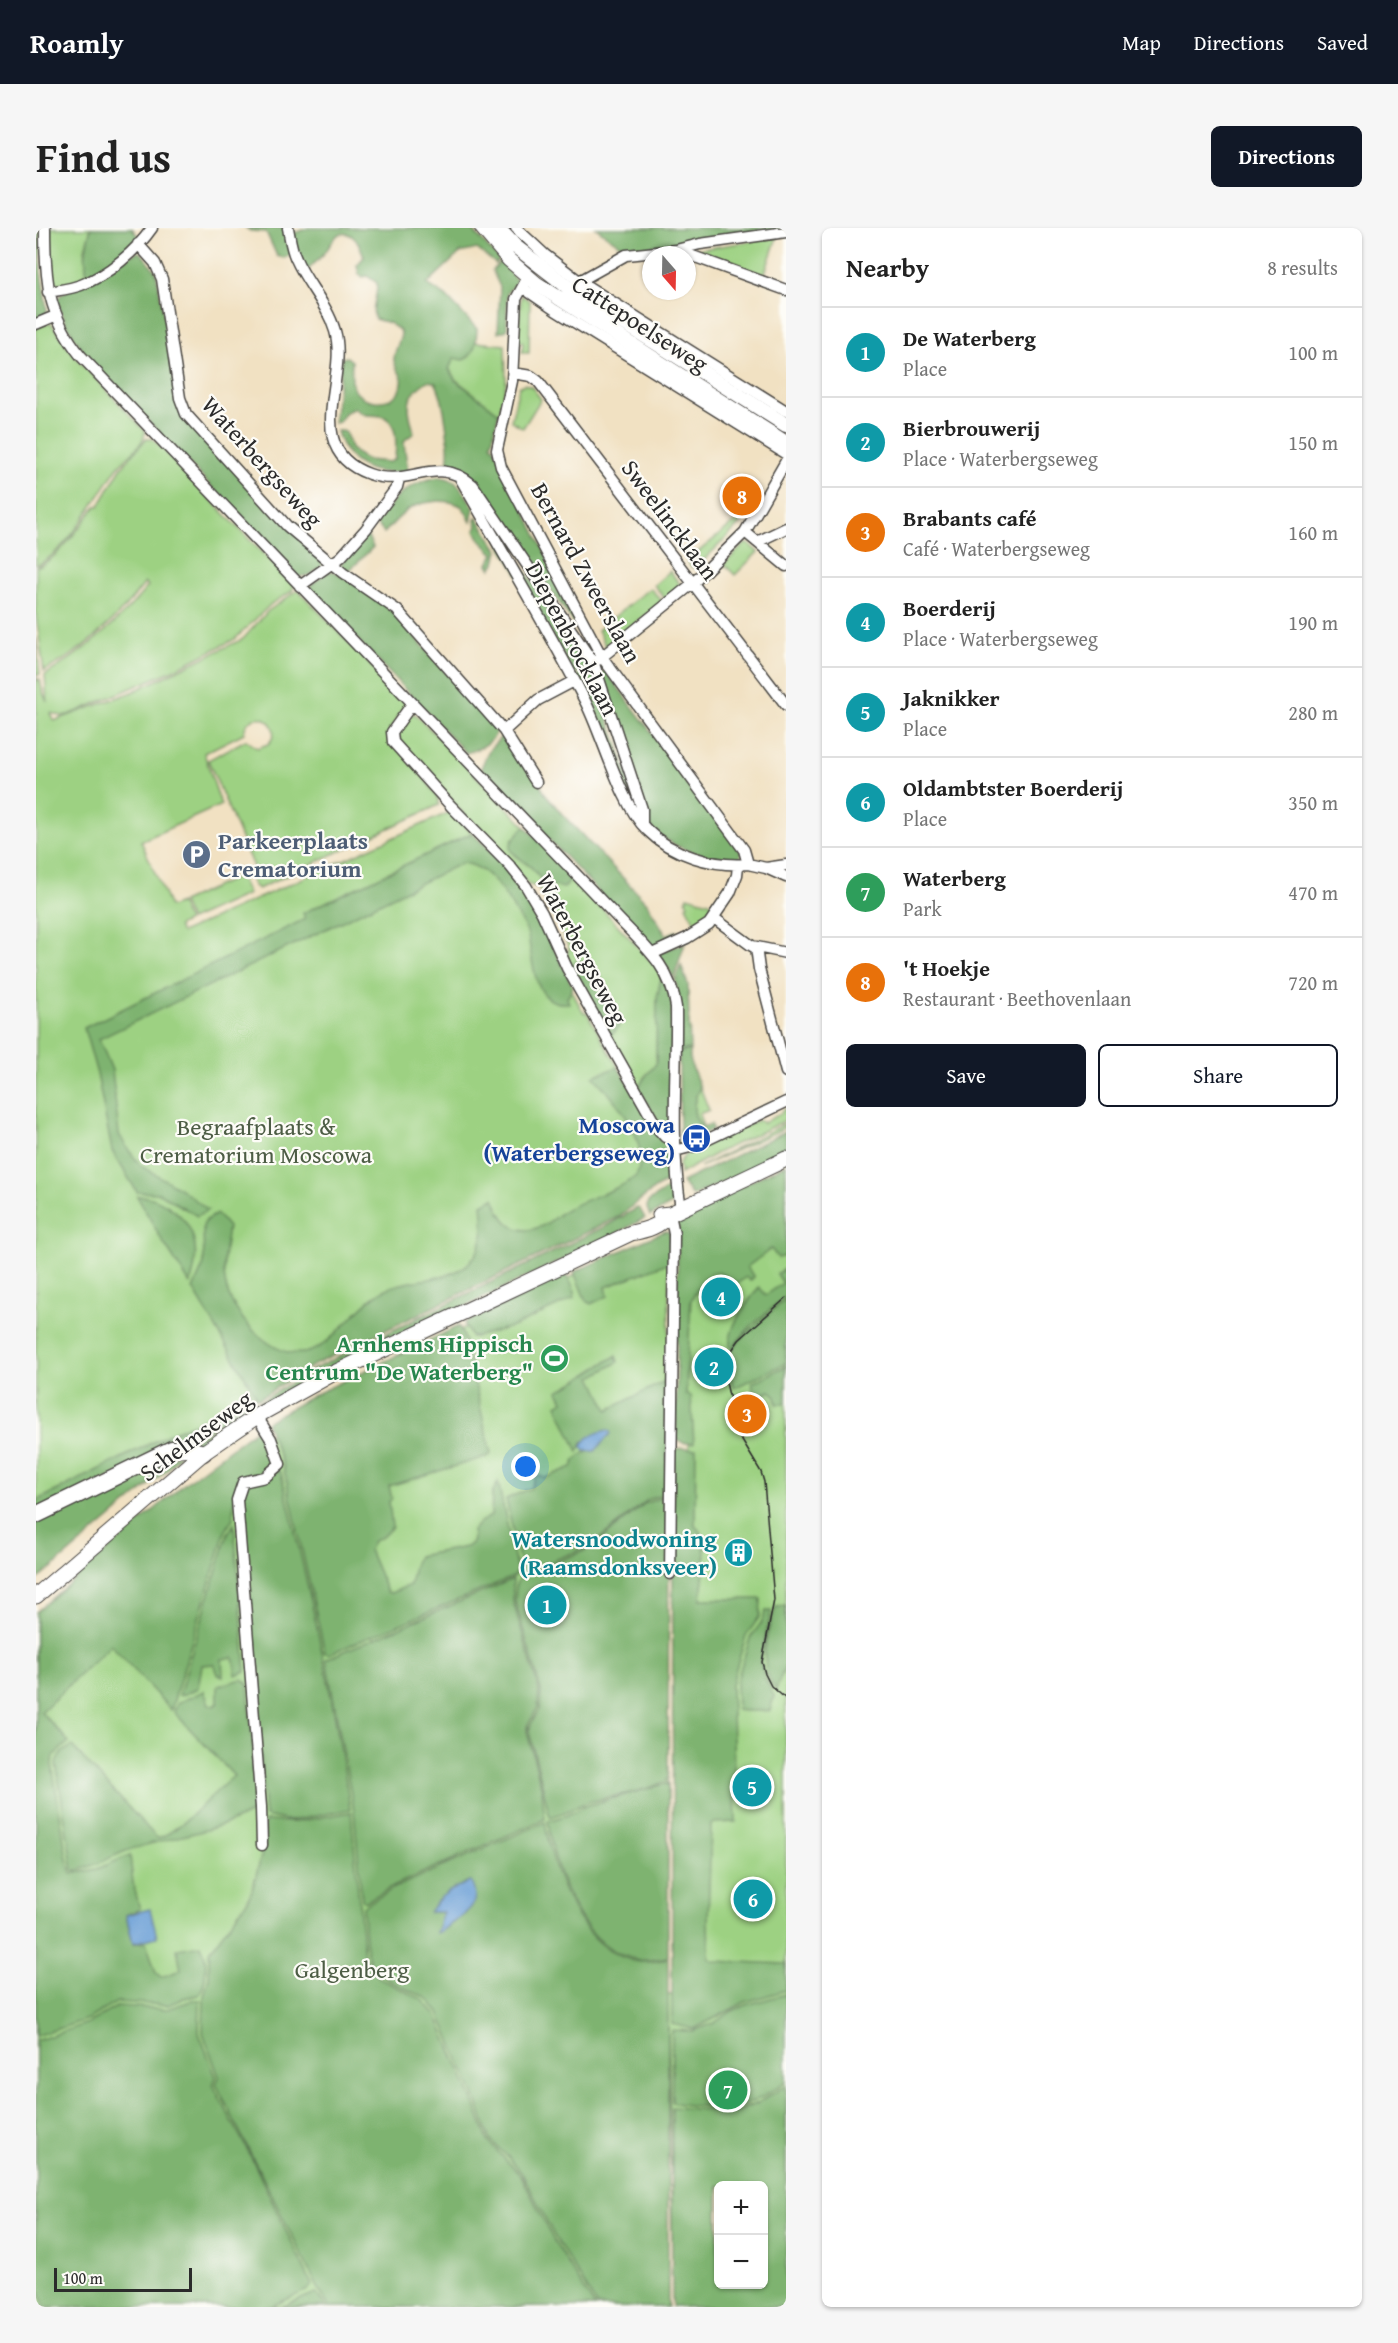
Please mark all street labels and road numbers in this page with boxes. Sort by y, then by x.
street label: Cattepoelseweg [565,266,715,381]
street label: Waterbergseweg [194,388,331,535]
street label: Sweelincklaan [613,452,728,588]
street label: Bernard Zweerslaan [522,476,651,670]
street label: Diepenbrocklaan [517,556,628,722]
street label: Waterbergseweg [528,867,637,1031]
street label: Schelmseweg [132,1381,260,1490]

